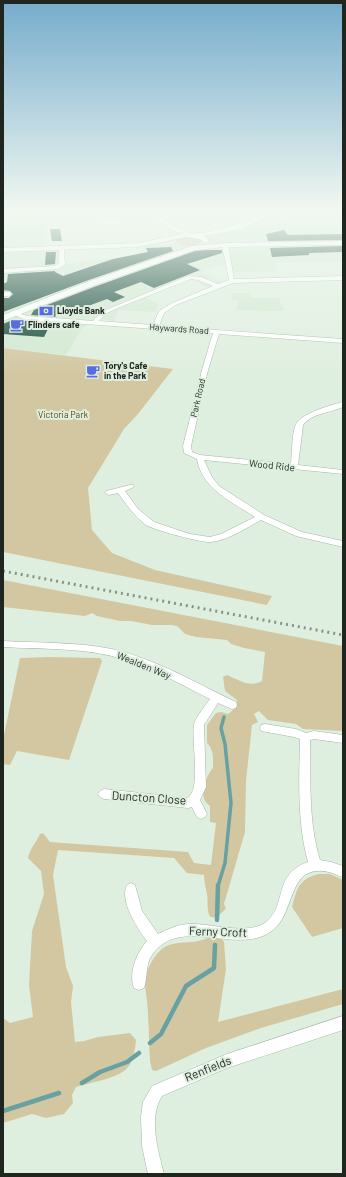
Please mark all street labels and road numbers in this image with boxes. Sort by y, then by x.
street label: Haywards Road [149,321,209,336]
street label: Park Road [188,377,207,418]
street label: Wood Ride [248,457,296,473]
street label: Wealden Way [115,649,173,681]
street label: Duncton Close [111,787,187,807]
street label: Ferny Croft [189,923,247,939]
street label: Renfields [182,1052,233,1084]

